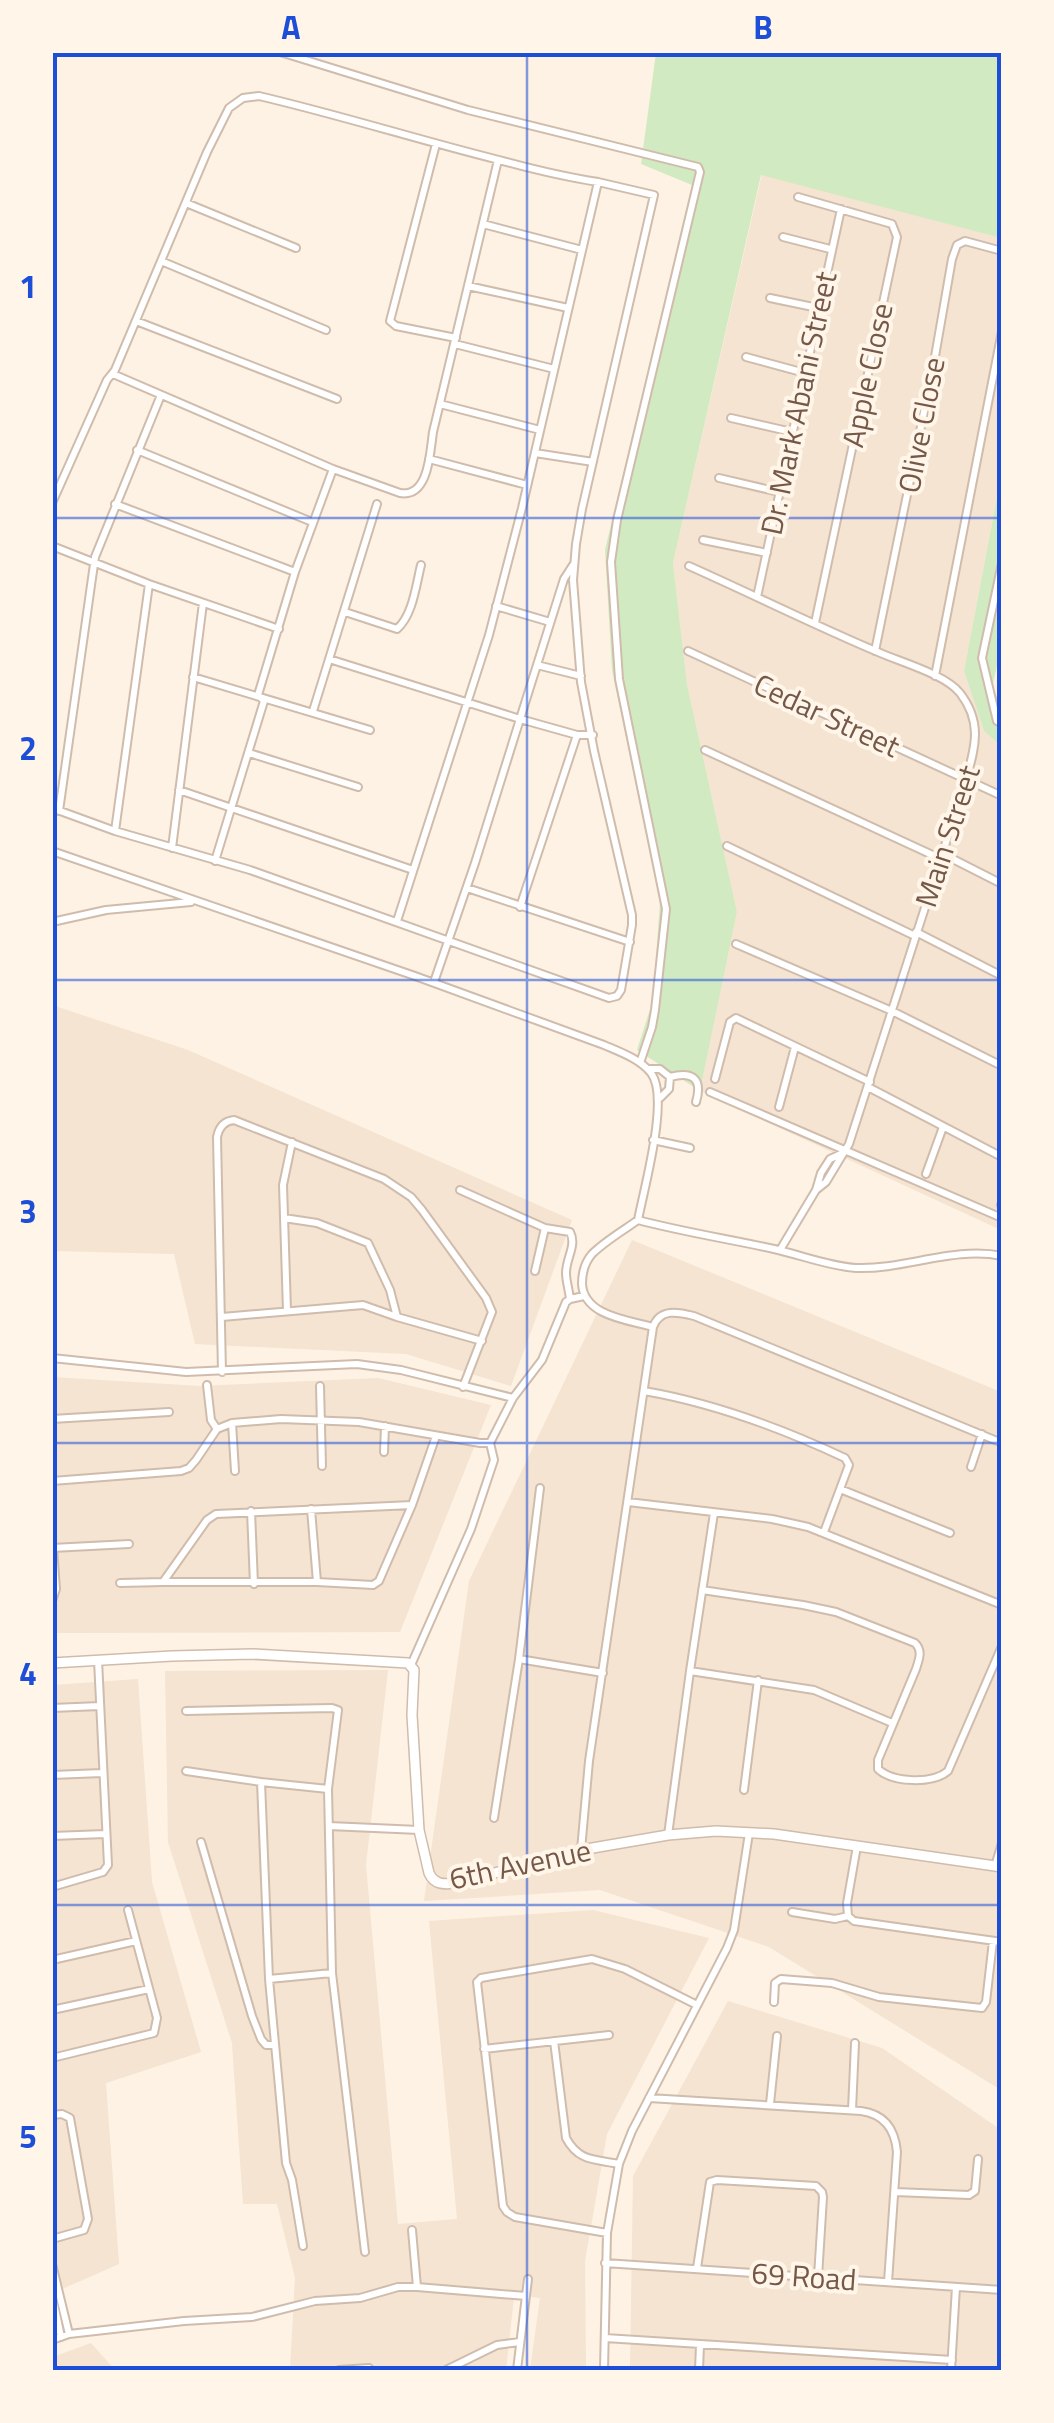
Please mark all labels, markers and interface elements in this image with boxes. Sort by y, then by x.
text: A [281,3,301,51]
text: B [753,3,773,51]
text: 1 [19,262,37,310]
street label: Dr. Mark Abani Street [748,267,848,539]
street label: Apple Close [829,299,905,451]
street label: Olive Close [885,353,957,497]
street label: Cedar Street [746,661,908,769]
text: 2 [19,724,37,772]
street label: Main Street [902,759,992,913]
text: 3 [19,1187,37,1235]
text: 4 [19,1649,37,1697]
street label: 6th Avenue [445,1827,595,1901]
text: 5 [19,2112,37,2160]
street label: 69 Road [750,2249,858,2303]

